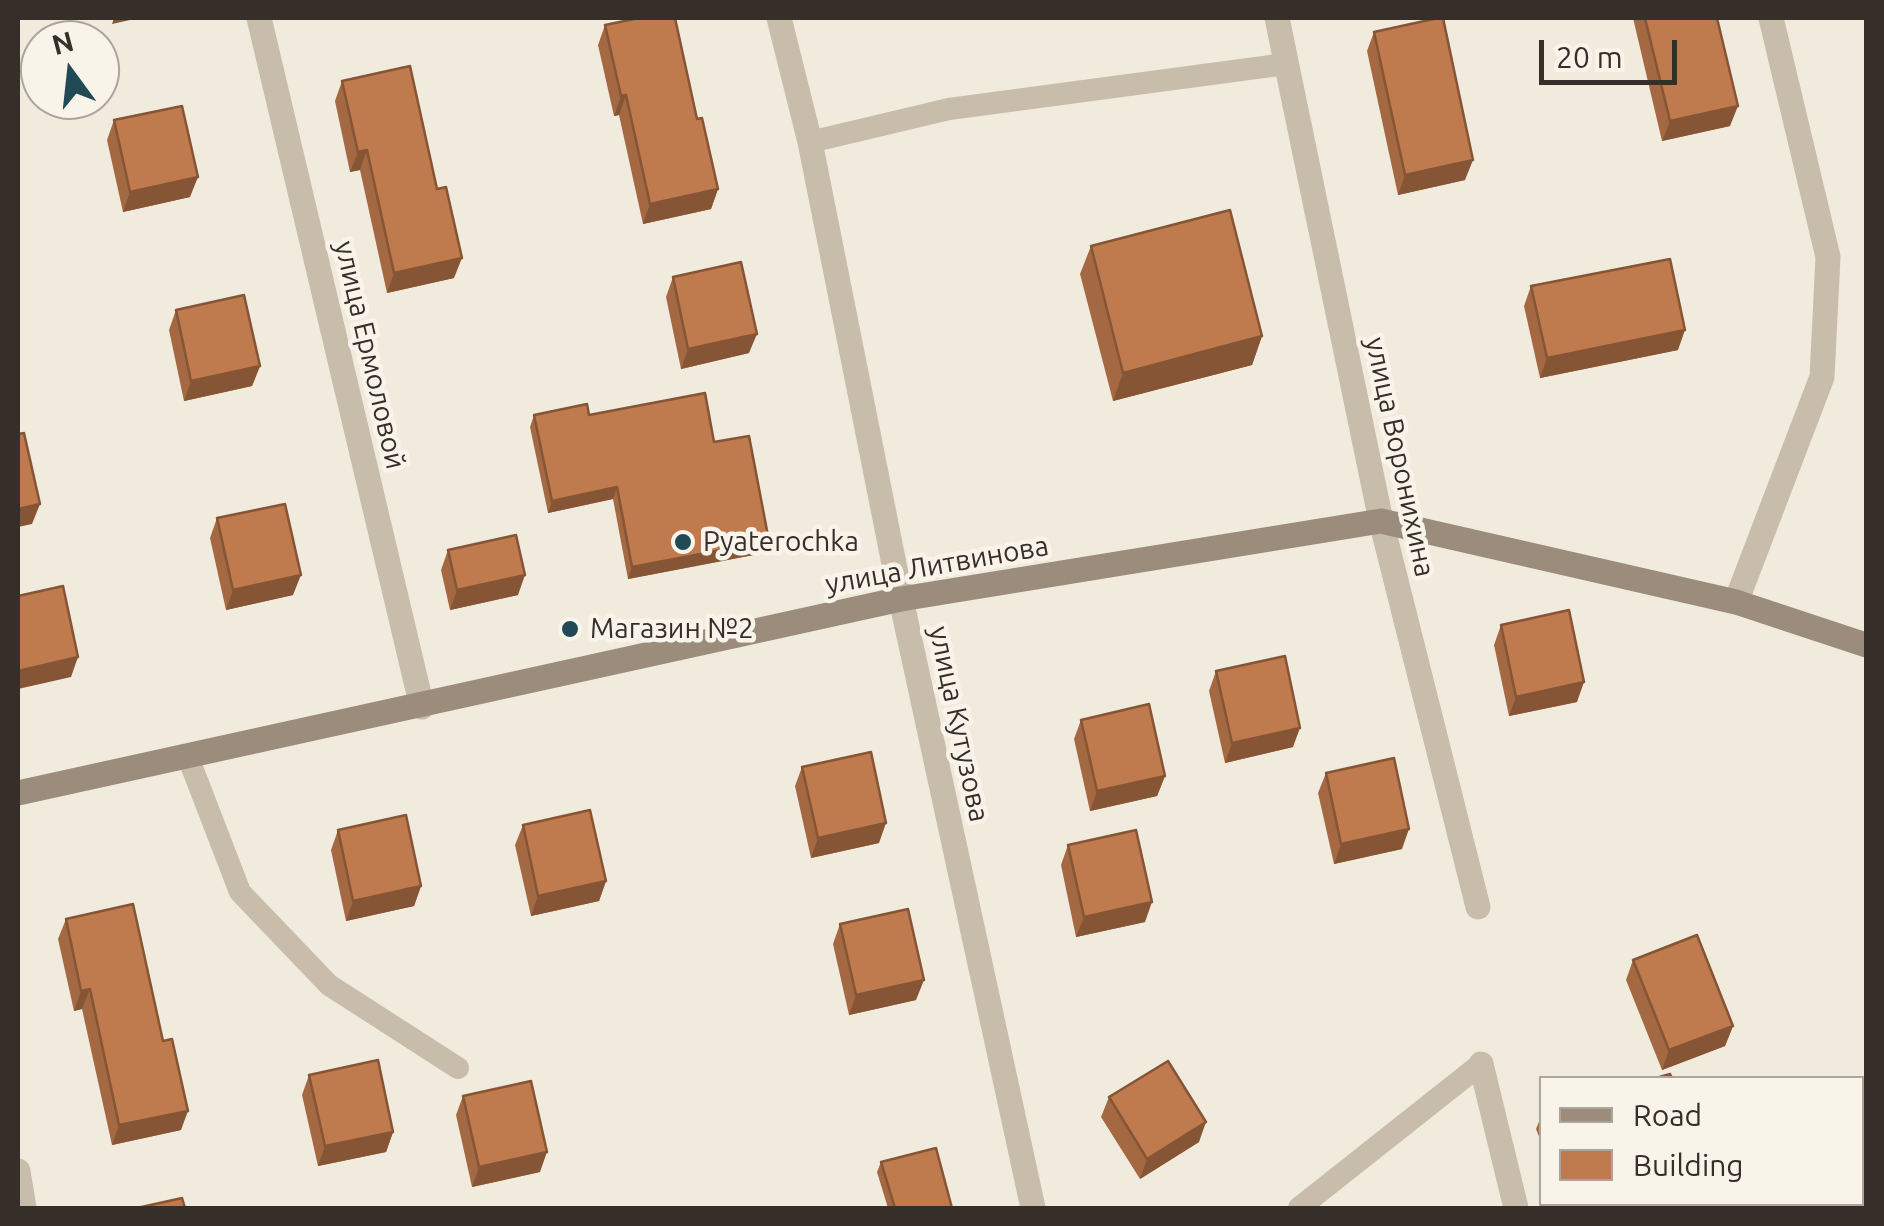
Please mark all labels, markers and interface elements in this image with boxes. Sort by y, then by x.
north arrow [20,20,120,120]
scale bar [1544,20,1682,82]
text: N [49,25,77,60]
text: 20 m [1556,40,1623,74]
street label: улица Ермоловой [327,238,413,472]
street label: улица Воронихина [1358,334,1442,580]
place label: Pyaterochka [703,525,859,559]
street label: улица Литвинова [823,529,1051,601]
marker: Pyaterochka [672,531,694,553]
place label: Магазин №2 [590,612,754,646]
marker: Магазин №2 [559,618,581,640]
street label: улица Кутузова [922,623,996,825]
legend [1539,1076,1864,1206]
text: Road [1633,1098,1702,1132]
text: Building [1633,1148,1744,1182]

